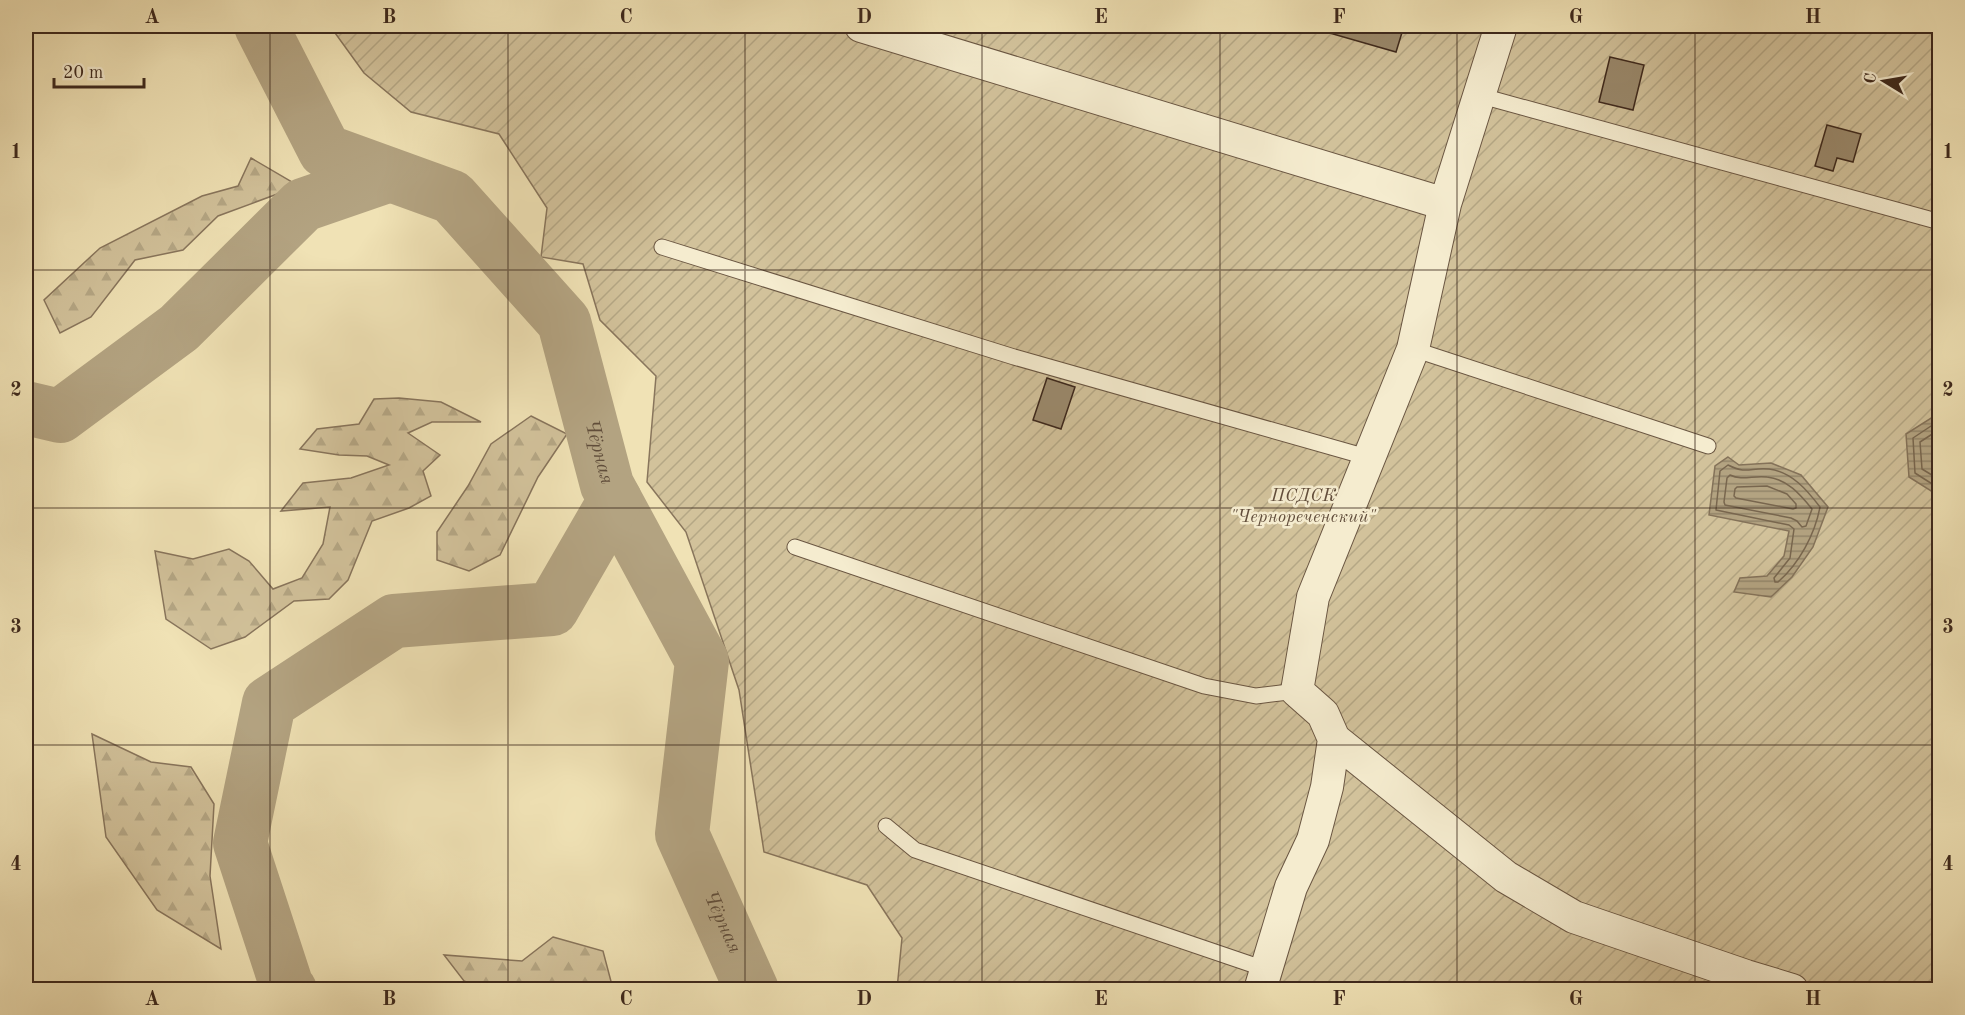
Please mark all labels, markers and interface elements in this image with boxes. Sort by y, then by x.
text: A [144,8,160,28]
text: B [382,8,396,28]
text: C [619,8,633,28]
text: D [856,8,872,28]
text: E [1094,8,1108,28]
text: F [1332,8,1346,28]
text: G [1569,8,1583,28]
text: H [1805,8,1821,28]
scale bar [54,51,144,89]
north arrow [1854,51,1914,111]
text: 20 m [63,64,103,82]
text: С [1862,72,1880,85]
text: 1 [10,143,22,163]
text: 1 [1942,143,1954,163]
text: 2 [10,381,22,401]
text: 2 [1942,381,1954,401]
water label: Чёрная [580,418,617,487]
park label: ПСДСК "Чернореченский" [1230,487,1377,526]
text: 3 [10,618,22,638]
text: 3 [1942,618,1954,638]
text: 4 [10,855,22,875]
text: 4 [1942,855,1954,875]
water label: Чёрная [699,888,744,957]
text: A [144,990,160,1010]
text: B [382,990,396,1010]
text: C [619,990,633,1010]
text: D [856,990,872,1010]
text: E [1094,990,1108,1010]
text: F [1332,990,1346,1010]
text: G [1569,990,1583,1010]
text: H [1805,990,1821,1010]

